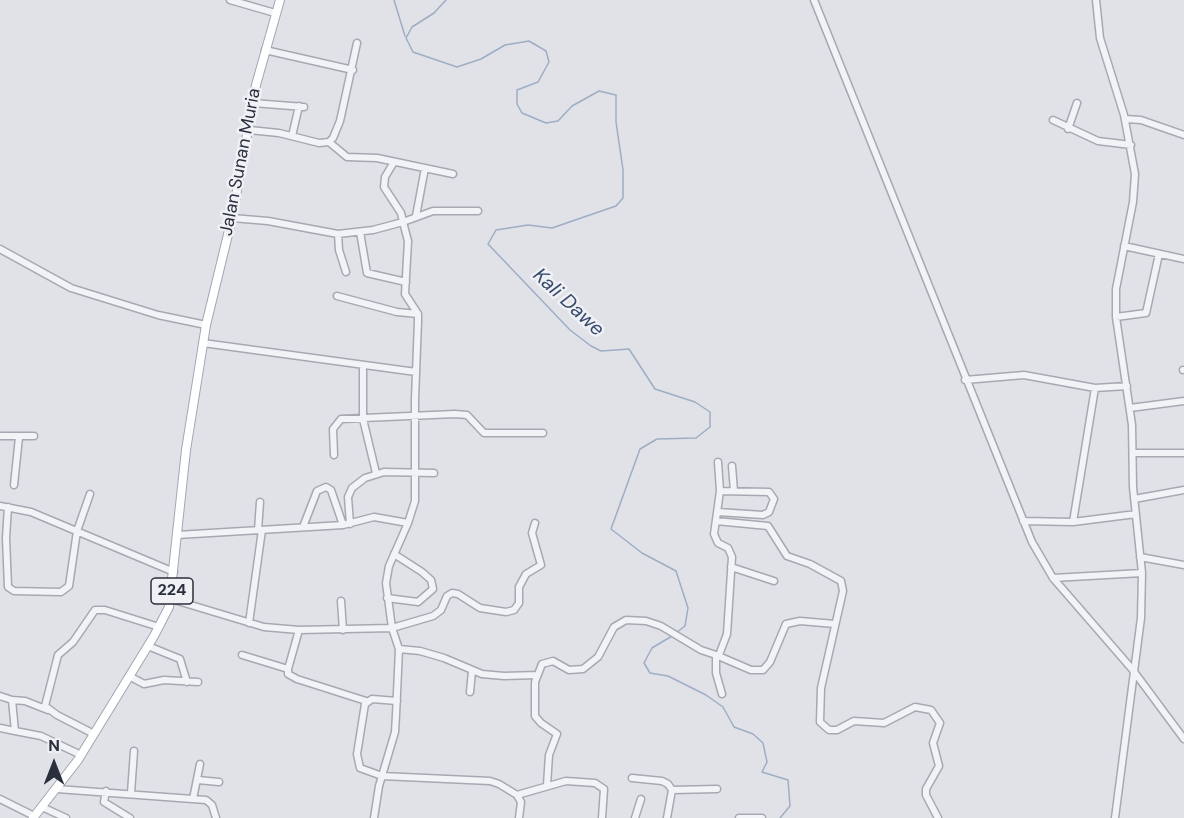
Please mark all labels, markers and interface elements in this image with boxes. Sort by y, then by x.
street label: Jalan Sunan Muria [216,86,266,238]
water label: Kali Dawe [527,264,609,342]
road number: 224 [151,578,193,604]
north arrow [24,734,84,794]
text: N [48,735,60,756]

